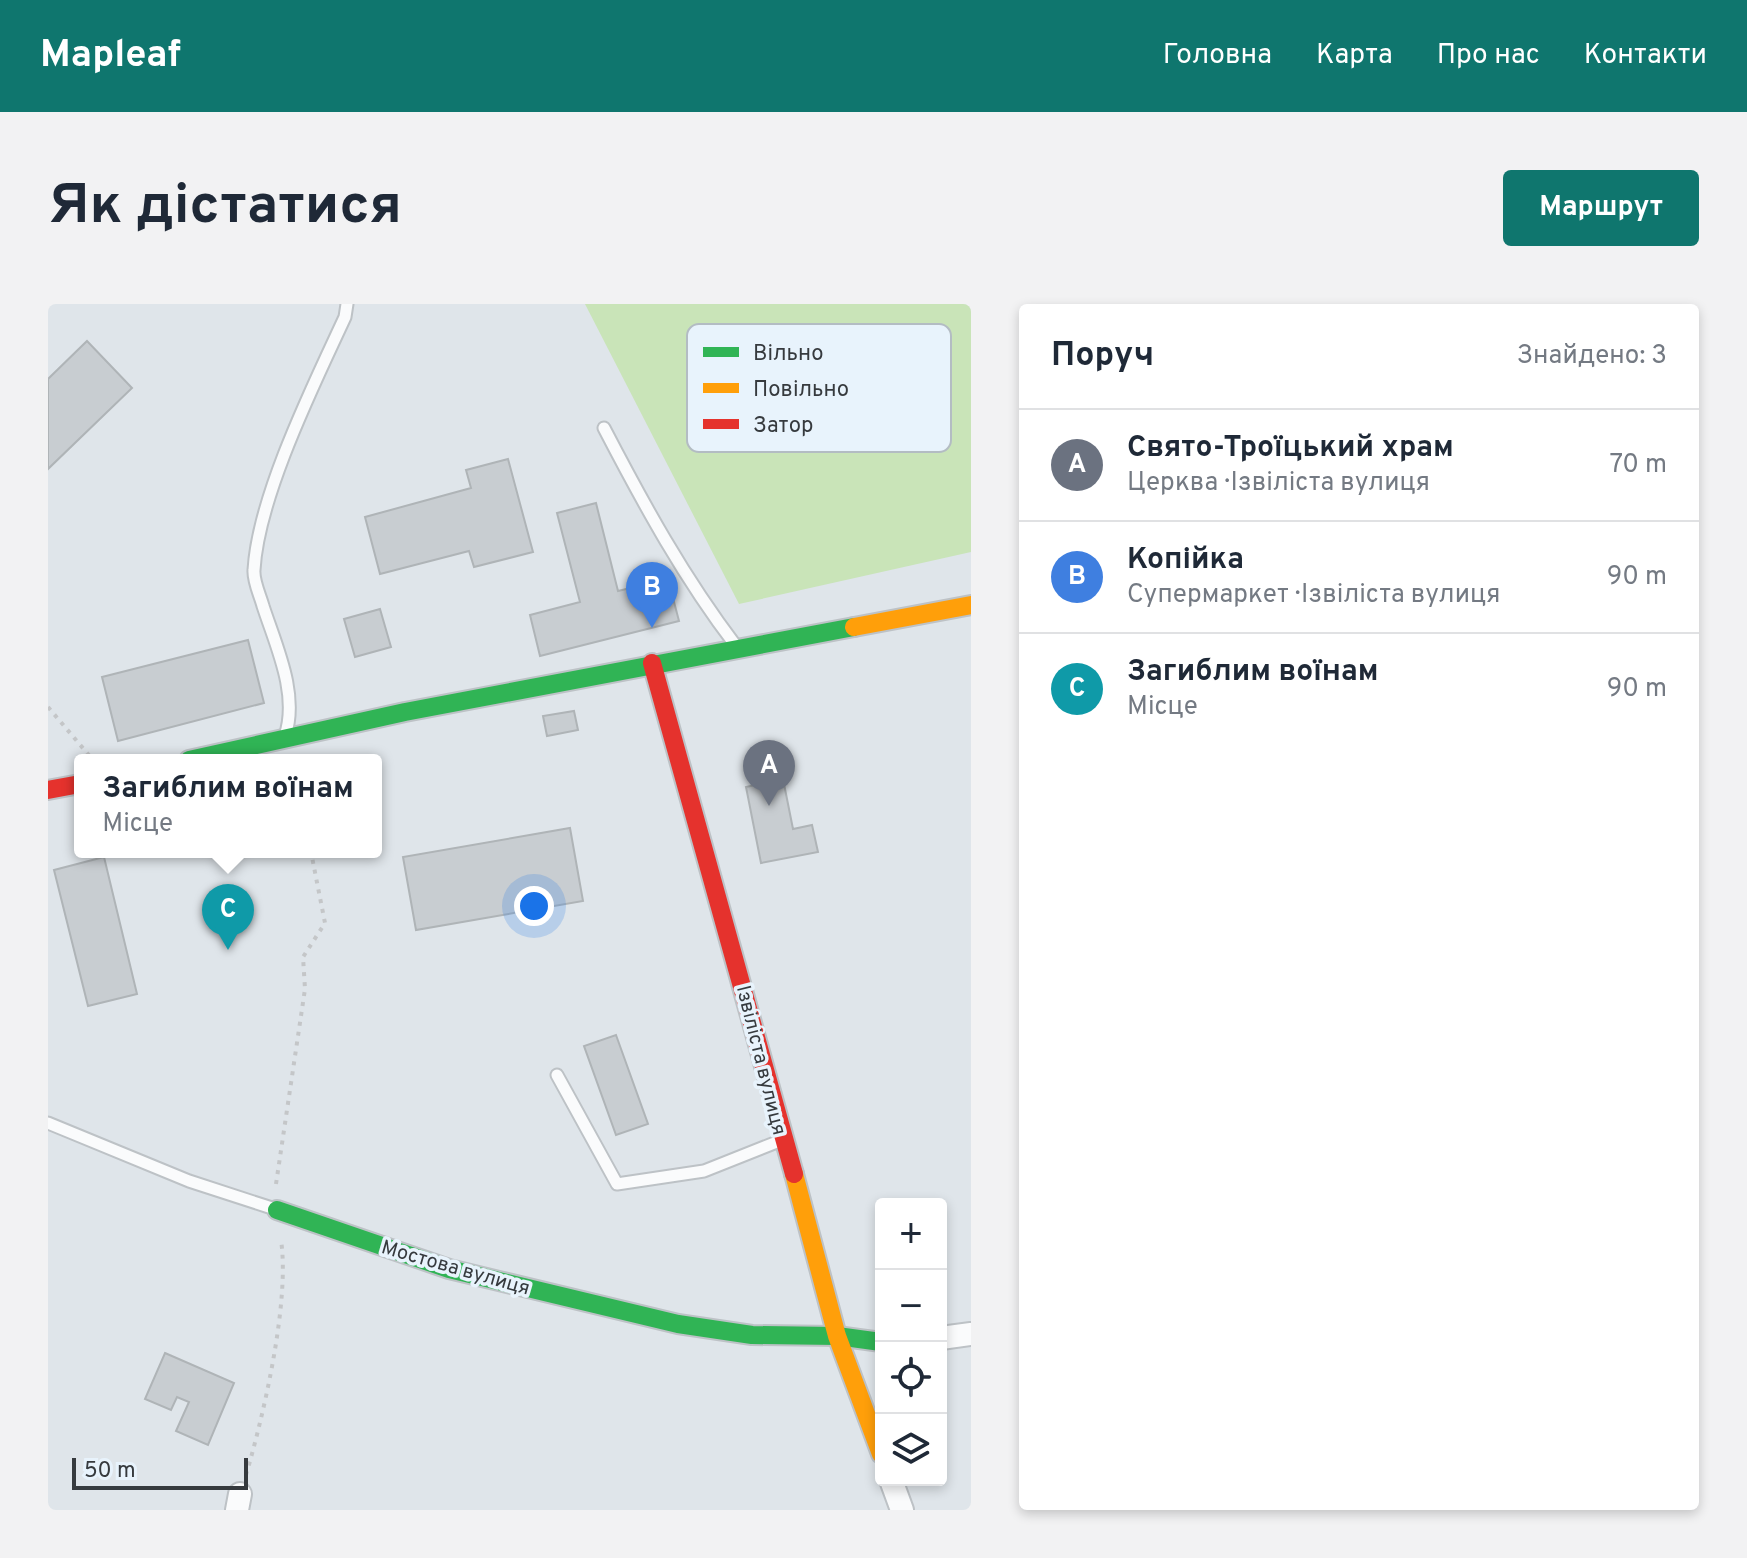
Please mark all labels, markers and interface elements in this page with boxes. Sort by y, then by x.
text: Mapleaf [40,32,181,81]
text: Головна [1163,38,1272,74]
text: Карта [1316,38,1393,74]
text: Про нас [1437,38,1540,74]
text: Контакти [1584,38,1707,74]
button: Маршрут [1503,170,1699,246]
text: Як дістатися [48,173,402,243]
legend [687,324,951,452]
text: Поруч [1051,335,1154,378]
text: Знайдено: 3 [1517,340,1667,373]
text: Вільно [753,341,824,368]
text: Повільно [753,377,849,404]
text: Затор [753,413,813,440]
text: Свято-Троїцький храм [1127,430,1454,467]
text: A [1068,449,1086,482]
text: 70 m [1609,449,1667,482]
text: Церква · Ізвіліста вулиця [1127,467,1430,500]
text: Копійка [1127,542,1244,579]
text: B [1068,561,1086,594]
text: 90 m [1607,561,1667,594]
pin: B [626,562,678,628]
text: Супермаркет · Ізвіліста вулиця [1127,579,1500,612]
text: Загиблим воїнам [1127,654,1378,691]
text: C [1069,673,1085,706]
text: 90 m [1607,673,1667,706]
text: Місце [1127,691,1198,724]
pin: A [743,740,795,806]
popup [74,754,382,858]
text: Загиблим воїнам [102,771,354,808]
text: Місце [102,808,173,841]
pin: C [202,884,254,950]
your location [514,886,554,926]
street label: Ізвіліста вулиця [729,983,791,1138]
map controls [875,1198,947,1486]
button: + [875,1198,947,1270]
street label: Мостова вулиця [378,1235,533,1303]
button: − [875,1270,947,1342]
button: locate [875,1342,947,1414]
button: layers [875,1414,947,1486]
scale bar [72,1454,248,1490]
text: 50 m [84,1458,136,1485]

